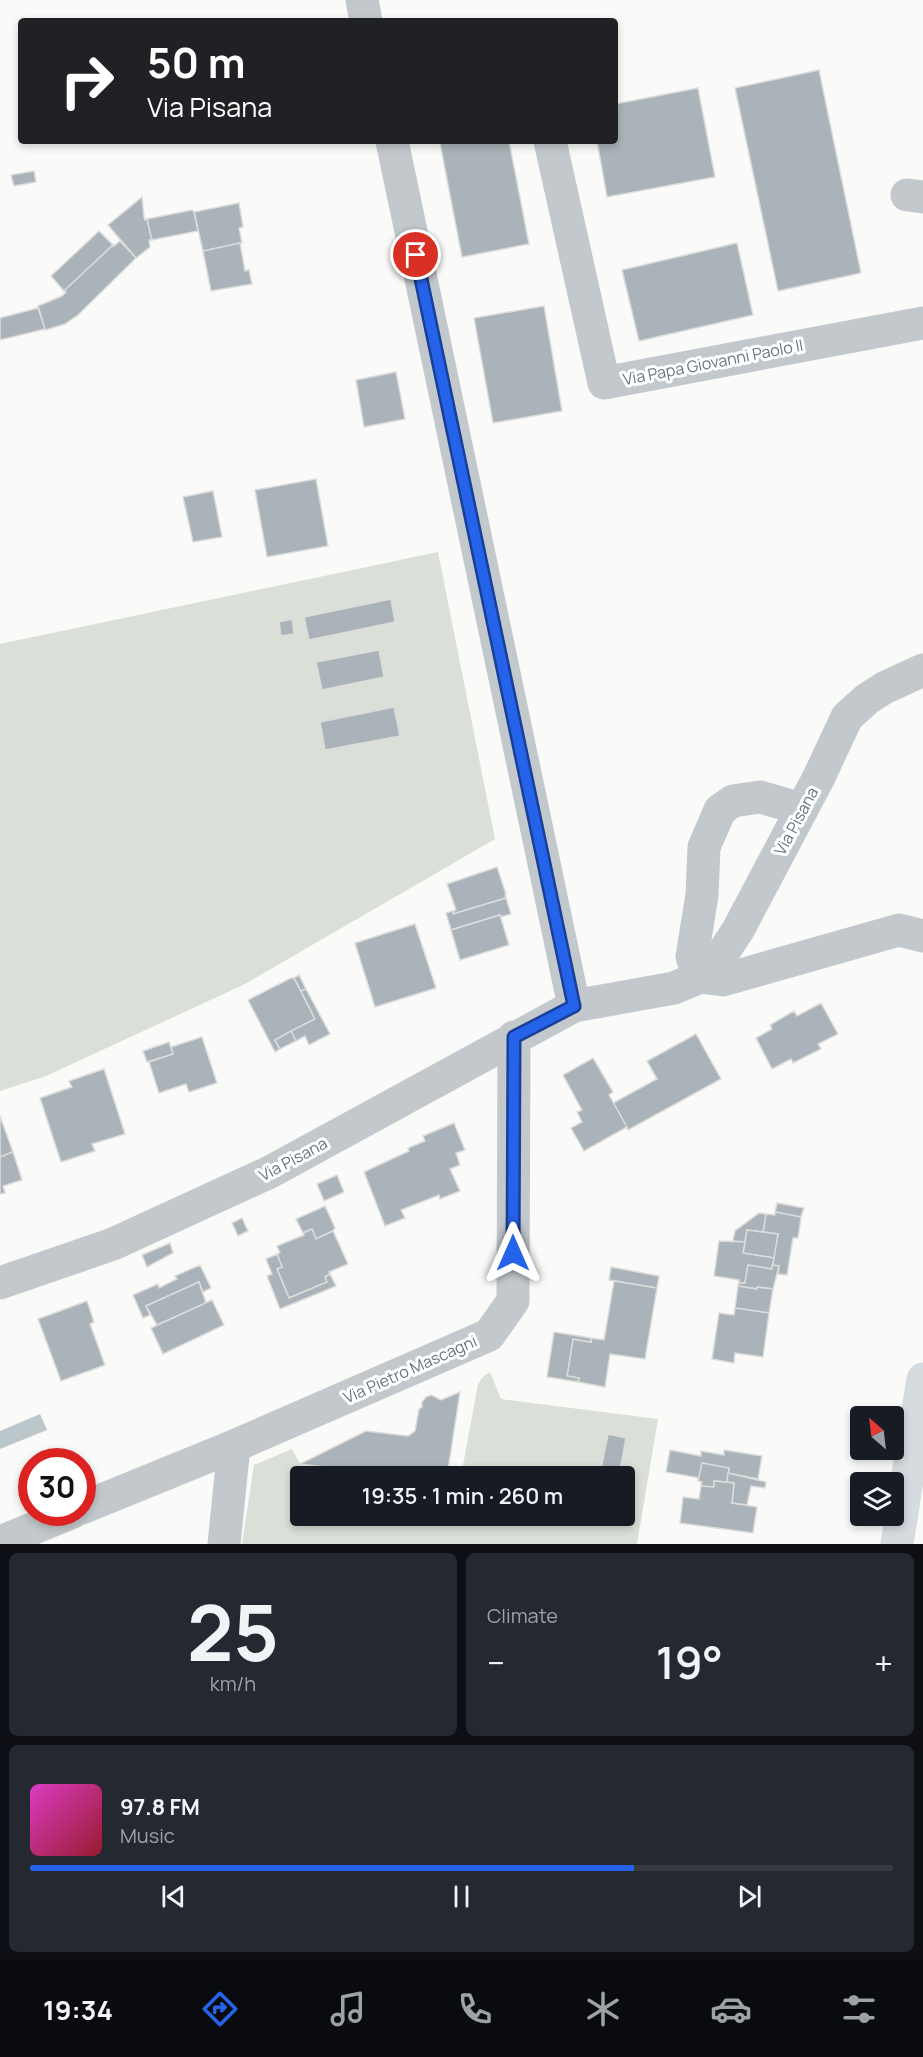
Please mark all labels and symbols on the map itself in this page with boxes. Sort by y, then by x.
pin [390,229,441,280]
street label: Via Papa Giovanni Paolo II [621,334,805,390]
street label: Via Pisana [769,783,823,859]
street label: Via Pisana [255,1132,331,1186]
position arrow [481,1221,545,1285]
street label: Via Pietro Mascagni [340,1330,480,1408]
north arrow [850,1406,904,1460]
speed limit sign: 30 [18,1448,96,1526]

